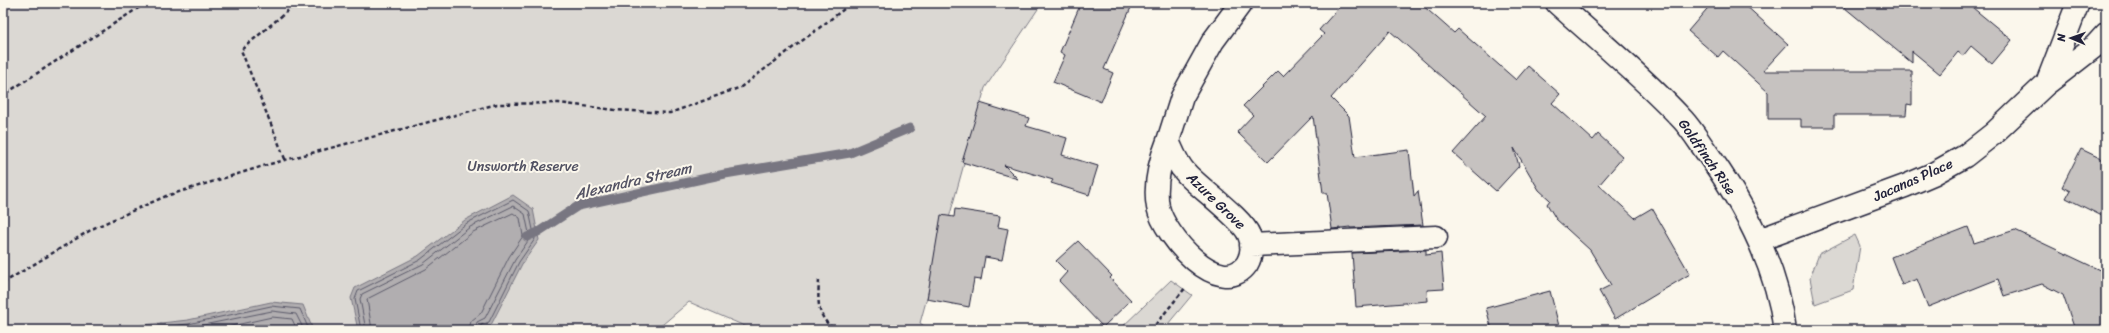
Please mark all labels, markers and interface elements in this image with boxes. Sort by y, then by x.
north arrow [2051,18,2091,58]
text: N [2052,33,2071,43]
street label: Goldfinch Rise [1671,114,1743,200]
street label: Jacanas Place [1868,151,1957,209]
park label: Unsworth Reserve [467,154,579,179]
water label: Alexandra Stream [571,155,695,207]
street label: Azure Grove [1180,165,1252,236]

